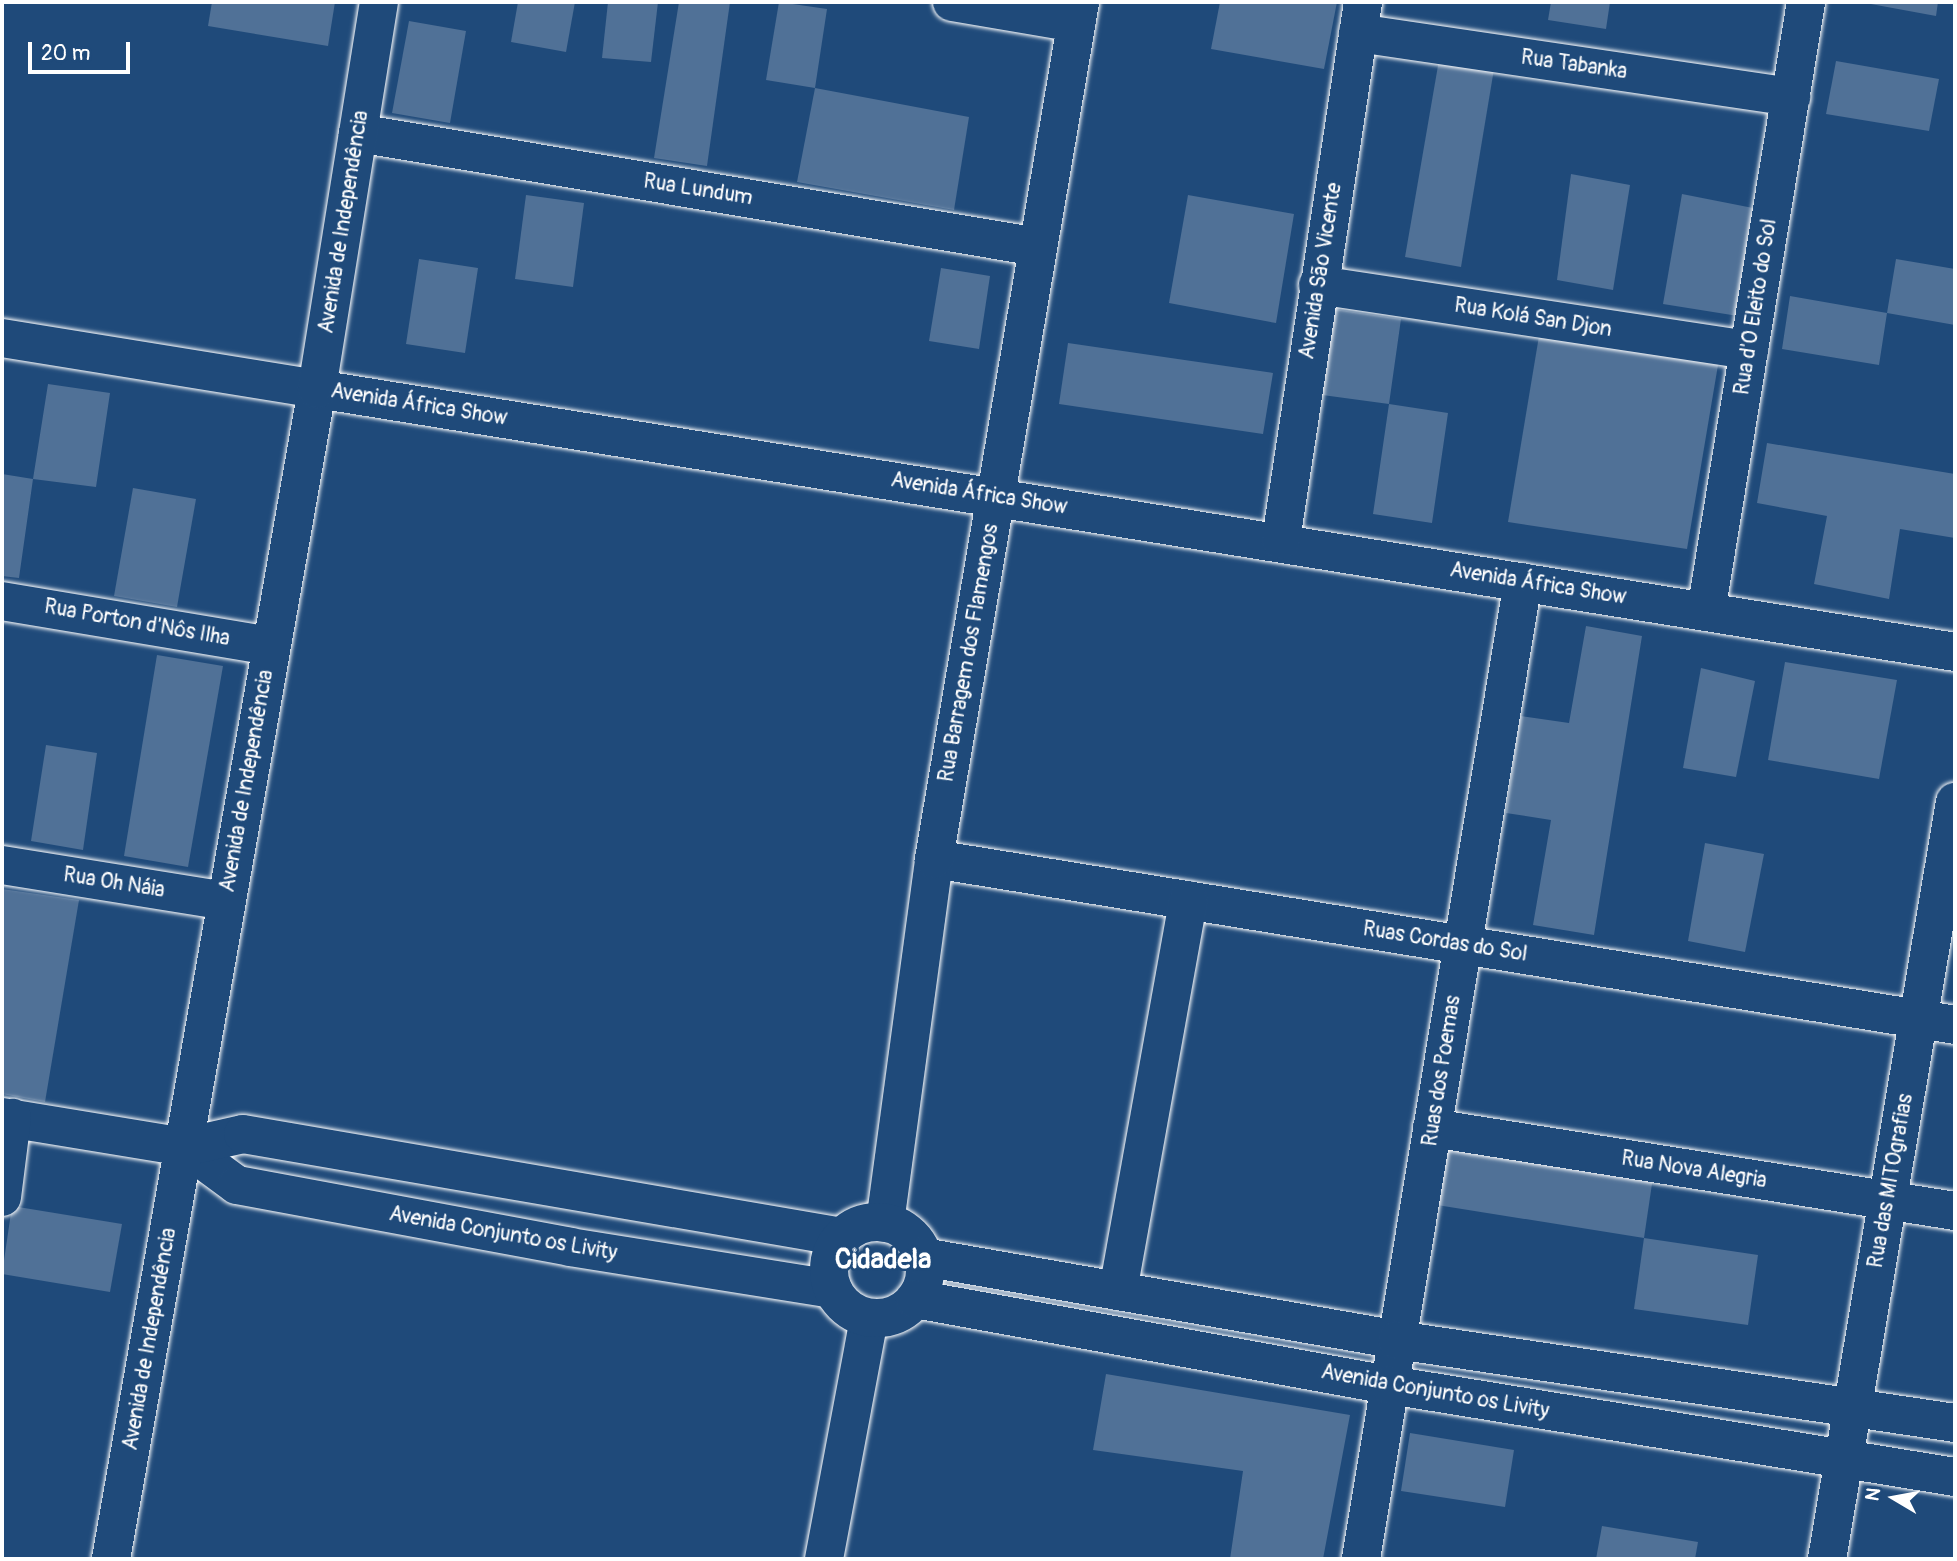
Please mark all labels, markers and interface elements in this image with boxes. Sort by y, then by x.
scale bar [32,28,133,72]
text: 20 m [41,40,90,67]
street label: Rua Tabanka [1519,45,1629,85]
street label: Avenida de Independência [314,109,374,335]
street label: Rua Lundum [642,169,754,211]
street label: Avenida São Vicente [1295,181,1347,361]
street label: Rua d'O Eleito do Sol [1730,217,1782,397]
street label: Rua Kolá San Djon [1452,293,1614,343]
street label: Avenida África Show [329,379,509,431]
street label: Avenida África Show [889,468,1069,520]
street label: Rua Barragem dos Flamengos [934,522,1004,784]
street label: Avenida África Show [1448,558,1628,610]
street label: Rua Porton d'Nôs Ilha [42,594,232,652]
street label: Avenida de Independência [215,668,279,894]
street label: Rua Oh Náia [62,863,166,903]
street label: Ruas Cordas do Sol [1361,917,1529,967]
street label: Ruas dos Poemas [1418,994,1466,1148]
street label: Rua das MITOgrafias [1863,1092,1919,1270]
street label: Rua Nova Alegria [1620,1146,1768,1194]
street label: Avenida Conjunto os Livity [387,1202,619,1266]
street label: Avenida de Independência [118,1226,182,1452]
district label: Cidadela [835,1243,931,1277]
street label: Avenida Conjunto os Livity [1319,1360,1551,1424]
north arrow [1859,1463,1929,1533]
text: N [1860,1486,1886,1503]

